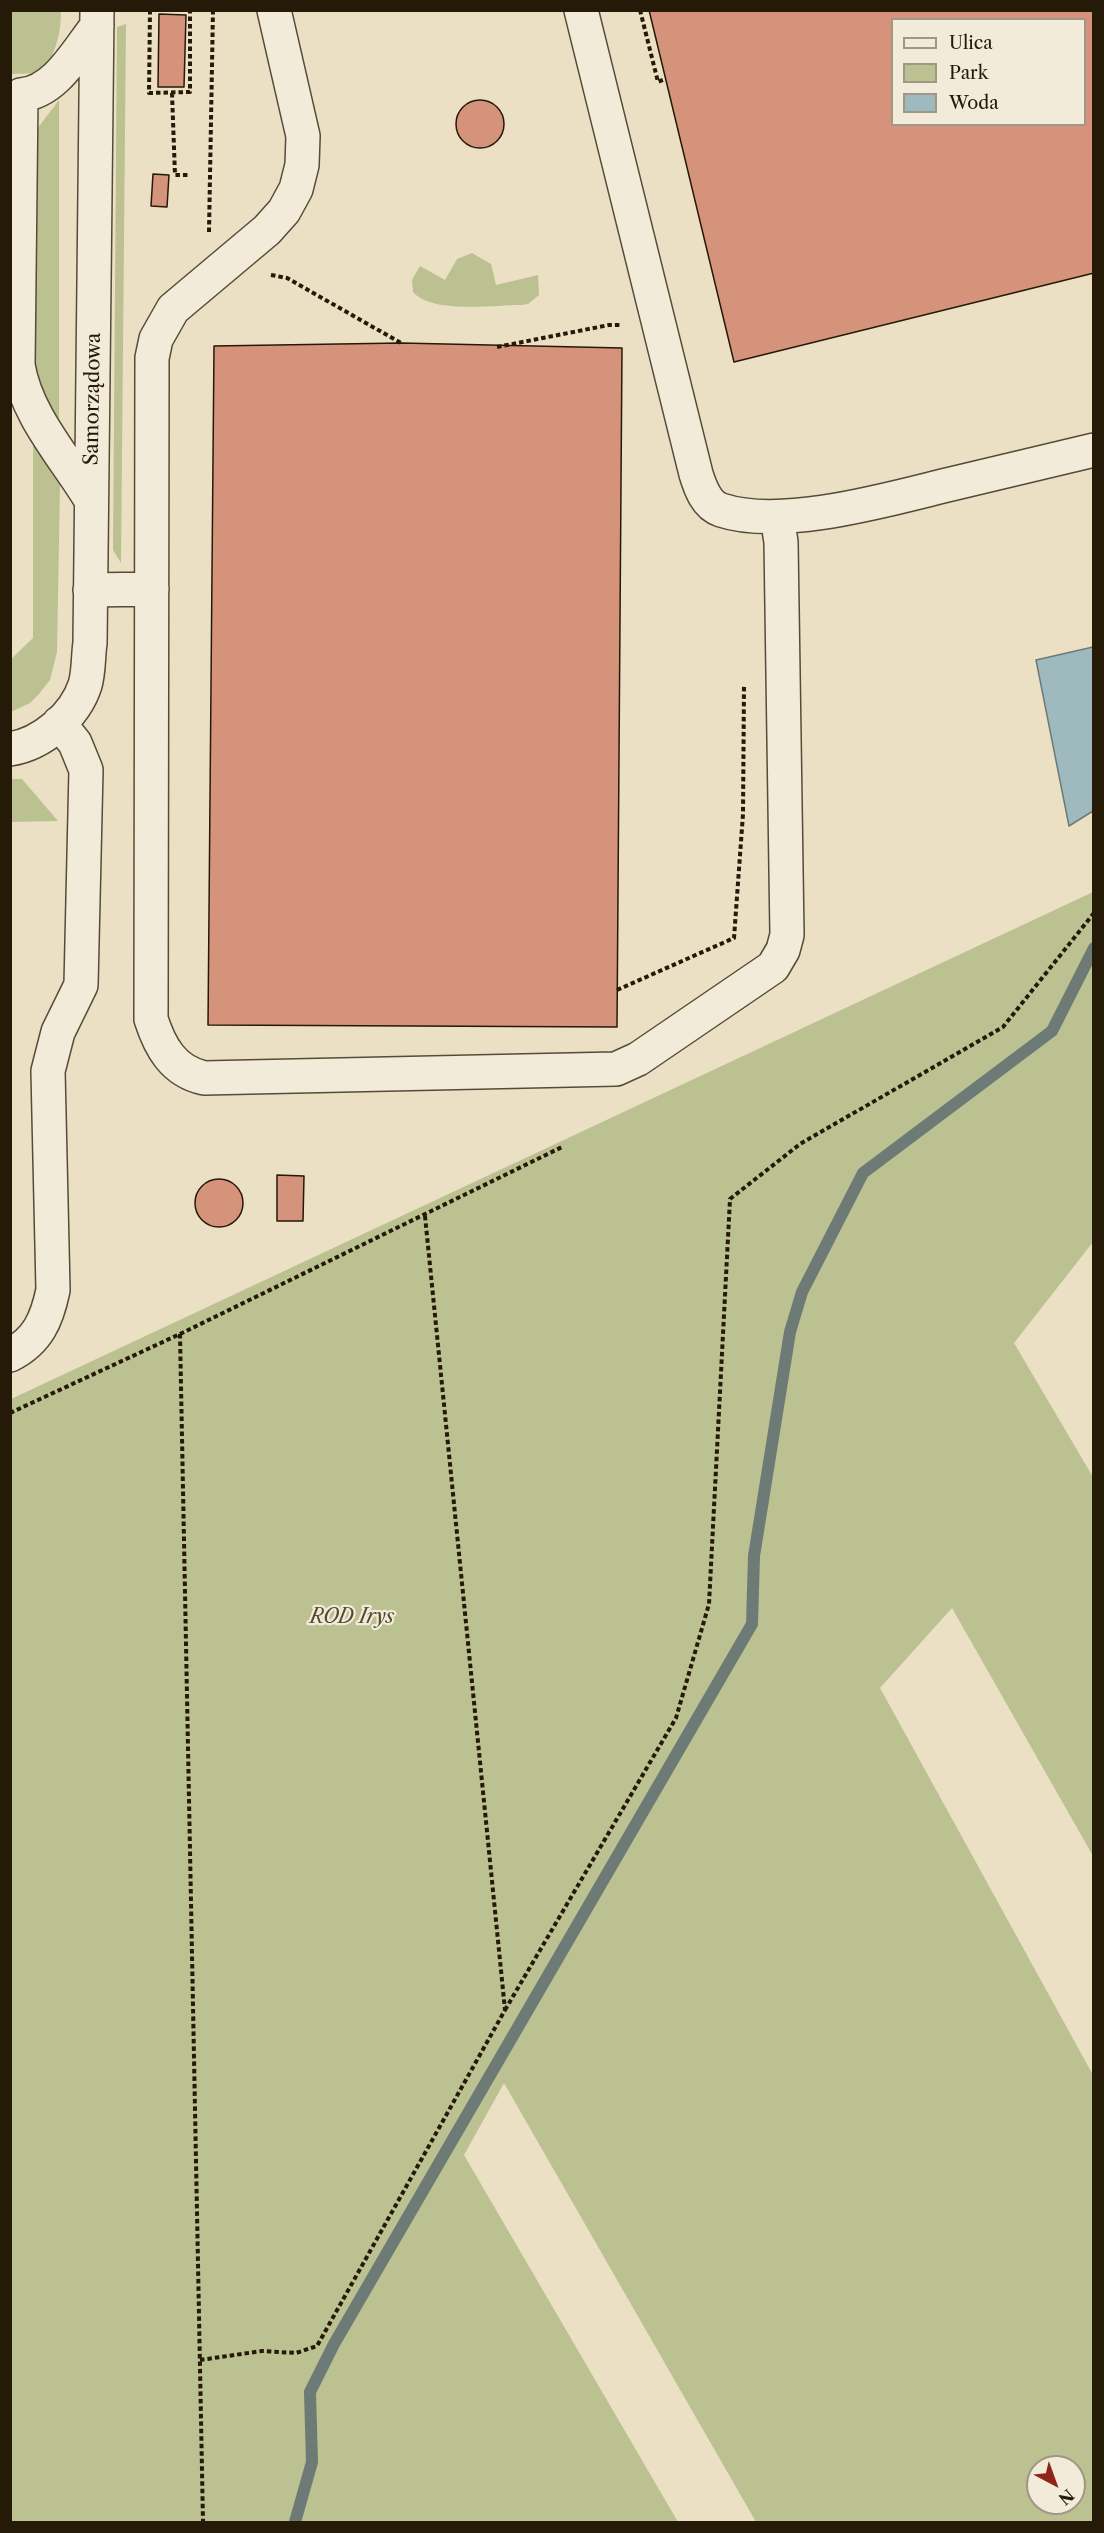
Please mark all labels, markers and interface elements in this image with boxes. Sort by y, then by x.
legend [891,18,1086,126]
text: Ulica [949,32,993,54]
text: Park [949,62,988,84]
text: Woda [949,92,999,114]
street label: Samorządowa [80,332,106,466]
park label: ROD Irys [310,1605,394,1629]
north arrow [1026,2455,1086,2515]
text: N [1055,2485,1078,2509]

